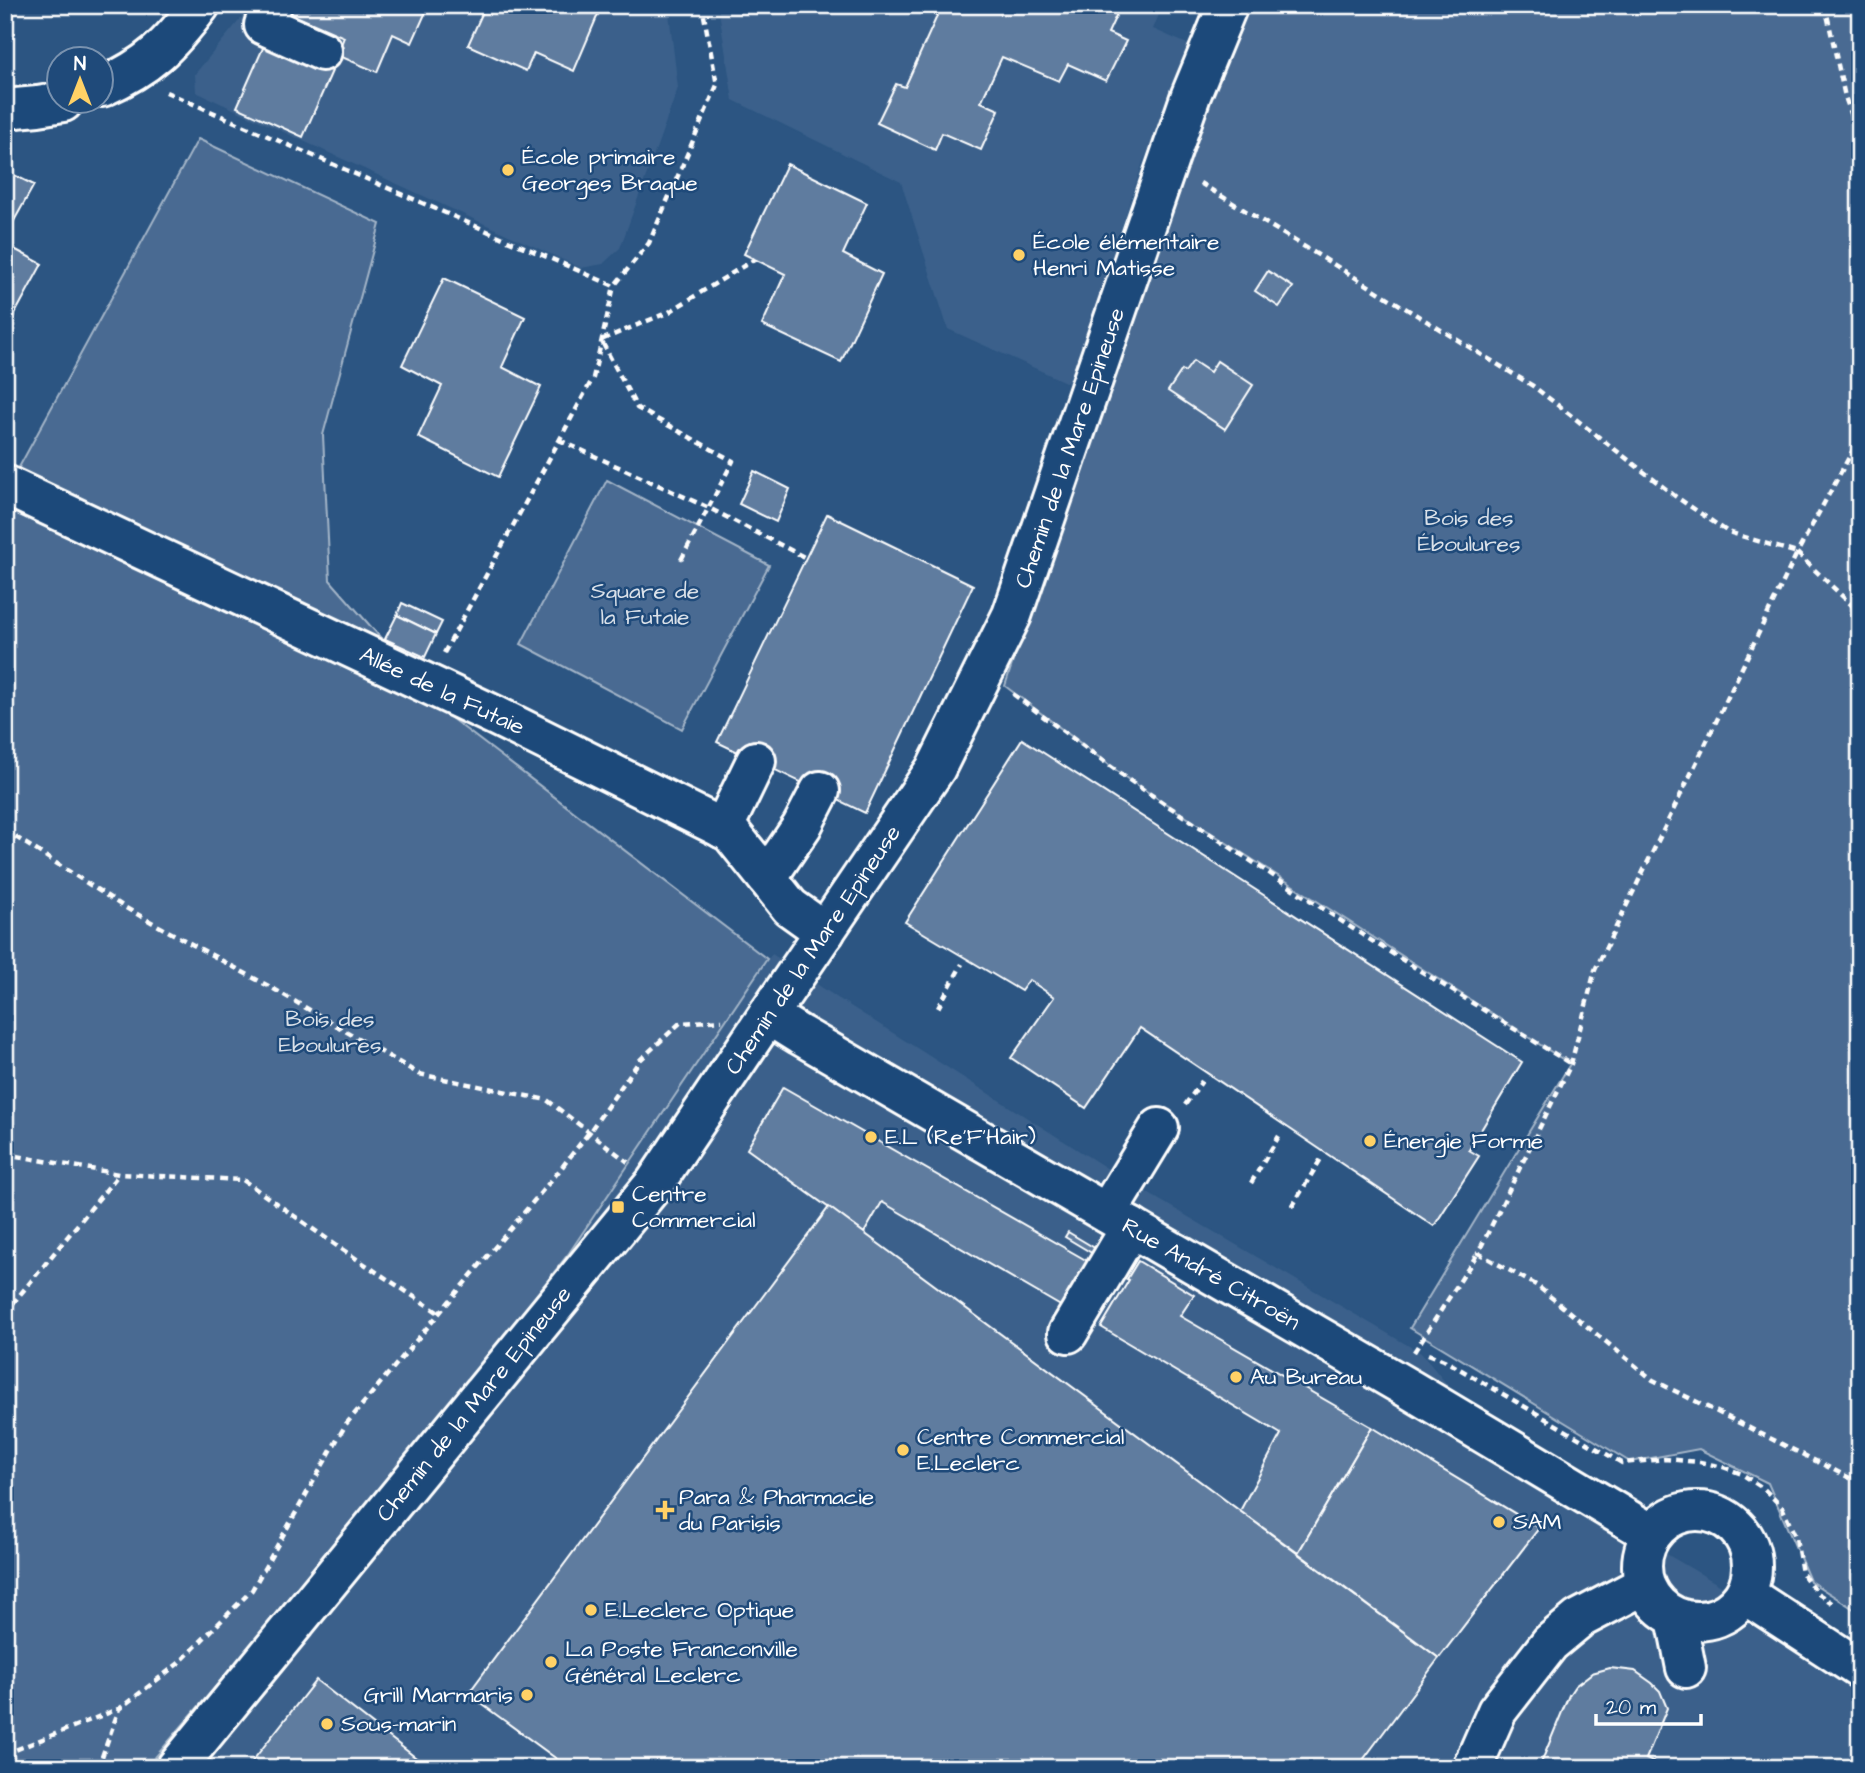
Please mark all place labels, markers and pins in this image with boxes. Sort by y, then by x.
place label: École primaire Georges Braque [522,141,698,200]
marker: École primaire Georges Braque [500,162,516,178]
place label: École élémentaire Henri Matisse [1033,226,1219,284]
marker: École élémentaire Henri Matisse [1011,247,1027,263]
place label: E.L (Re'F'Hair) [885,1121,1036,1153]
place label: Énergie Forme [1384,1125,1543,1158]
marker: E.L (Re'F'Hair) [863,1129,879,1145]
marker: Énergie Forme [1362,1133,1378,1149]
place label: Centre Commercial [632,1178,756,1236]
marker: Centre Commercial [610,1199,626,1215]
place label: Au Bureau [1250,1361,1362,1393]
marker: Au Bureau [1228,1369,1244,1385]
place label: Centre Commercial E.Leclerc [917,1421,1124,1479]
marker: Centre Commercial E.Leclerc [895,1442,911,1458]
place label: Para & Pharmacie du Parisis [679,1481,874,1539]
marker: Para & Pharmacie du Parisis [657,1502,673,1518]
place label: SAM [1513,1506,1562,1538]
marker: SAM [1491,1514,1507,1530]
place label: E.Leclerc Optique [605,1594,794,1626]
marker: E.Leclerc Optique [583,1602,599,1618]
place label: La Poste Franconville Général Leclerc [565,1633,798,1691]
marker: La Poste Franconville Général Leclerc [543,1654,559,1670]
place label: Grill Marmaris [364,1679,513,1711]
marker: Grill Marmaris [519,1687,535,1703]
place label: Sous-marin [341,1708,456,1740]
marker: Sous-marin [319,1716,335,1732]

